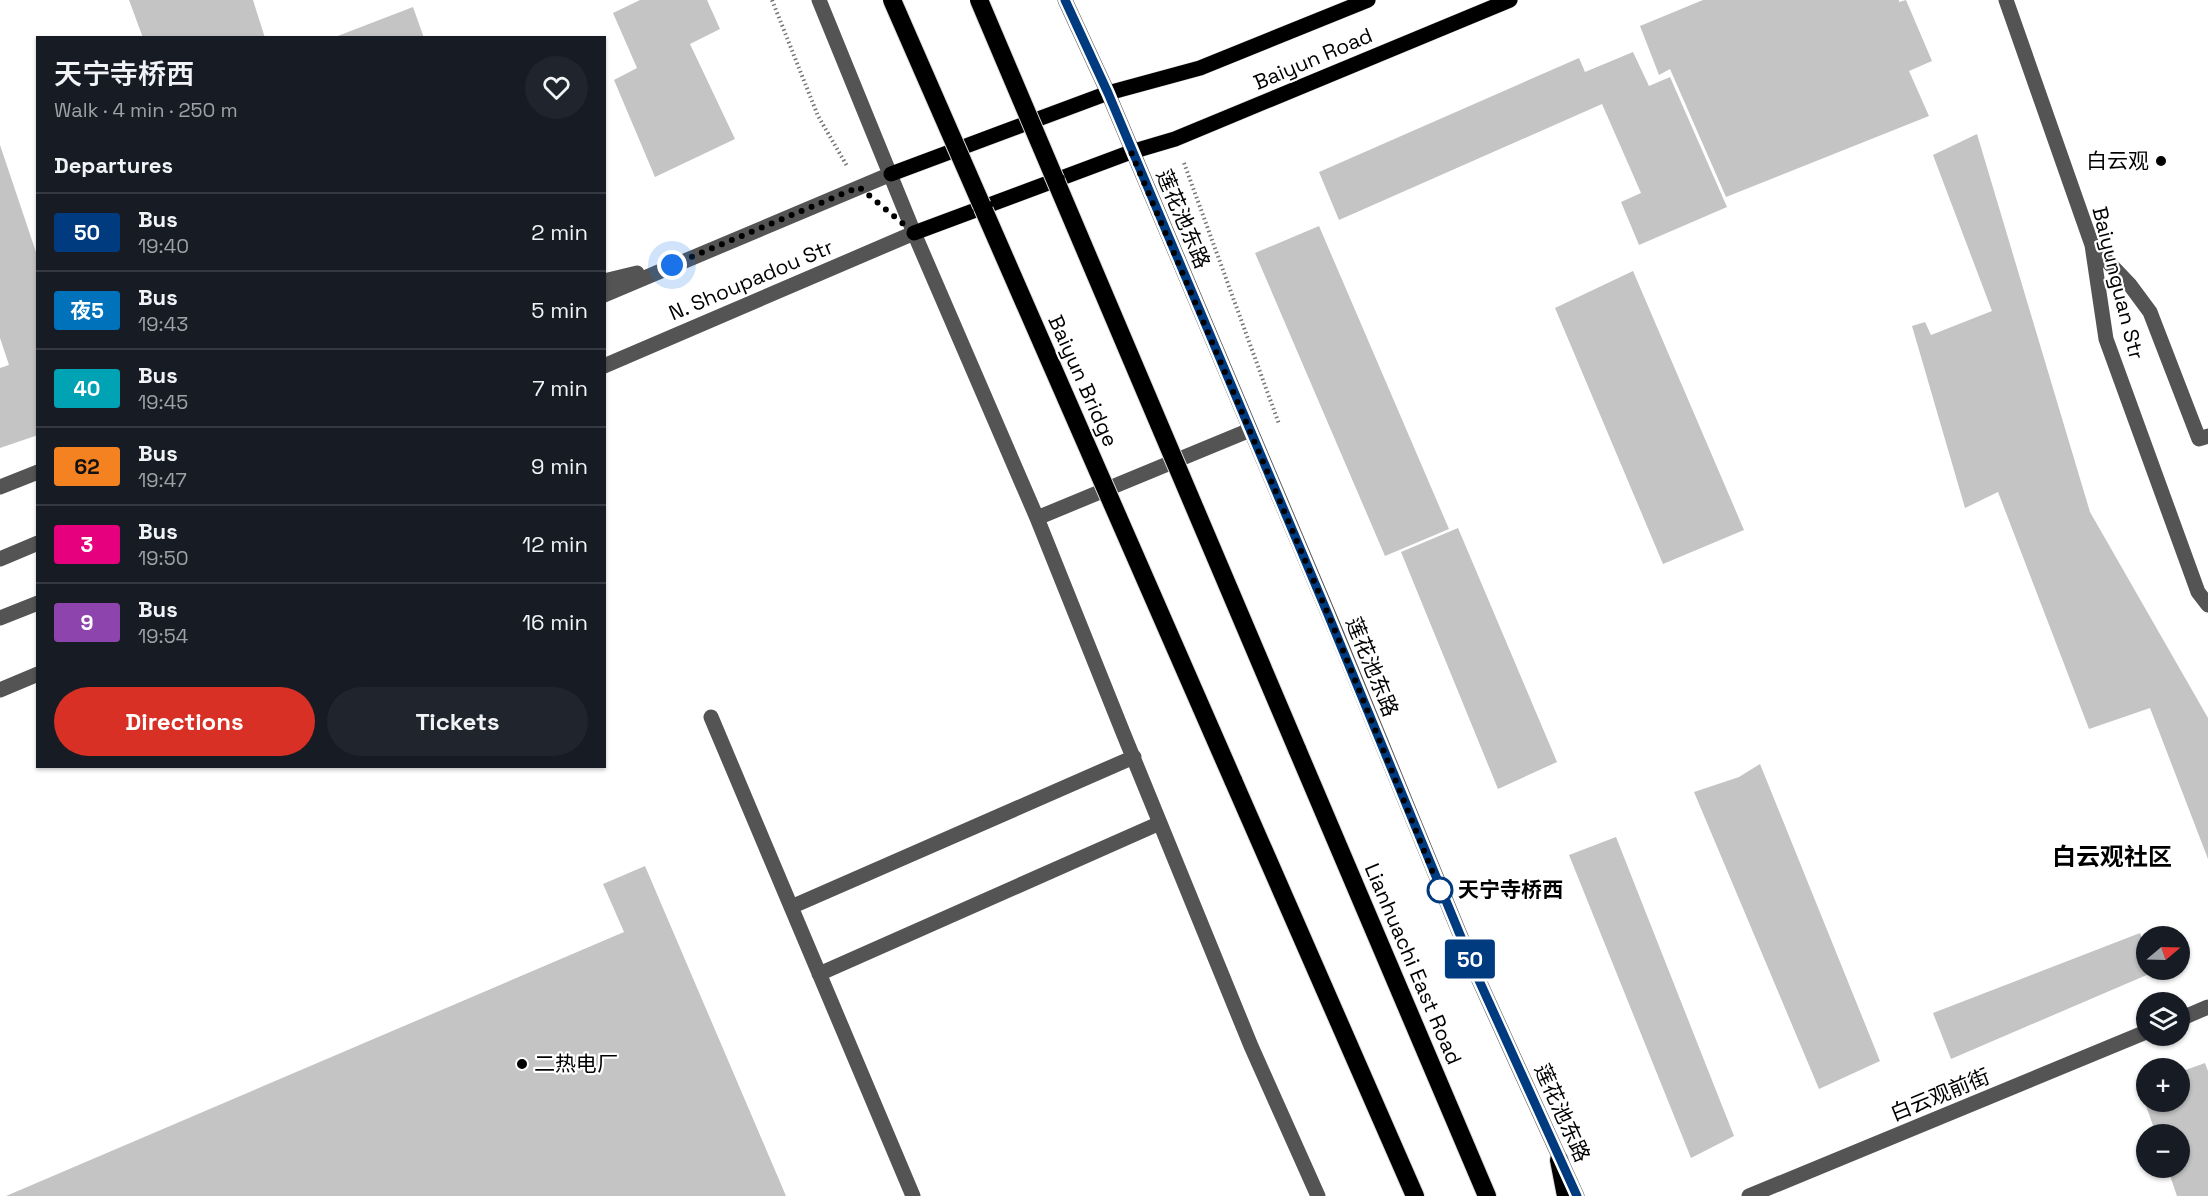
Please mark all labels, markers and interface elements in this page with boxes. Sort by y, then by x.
street label: Baiyun Road [1249,21,1376,96]
text: 天宁寺桥西 [54,56,194,92]
button: heart [525,56,588,119]
text: Walk · 4 min · 250 m [54,97,238,123]
place label: 白云观 [2086,147,2149,174]
text: Departures [54,151,173,179]
marker: 白云观 [2154,154,2168,168]
street label: 莲花池东路 [1151,165,1216,272]
street label: Baiyunguan Str [2086,204,2151,362]
text: Bus [138,205,178,233]
text: 2 min [531,218,588,246]
text: 50 [74,219,100,246]
text: 19:40 [138,233,189,259]
street label: N. Shoupadou Str [665,233,837,326]
your location [657,250,687,280]
text: Bus [138,283,178,311]
text: 5 min [531,296,588,324]
text: 夜5 [70,297,104,324]
text: 19:43 [138,311,188,337]
street label: Baiyun Bridge [1042,311,1125,451]
text: Bus [138,361,178,389]
text: 7 min [532,374,588,402]
text: 40 [74,375,100,402]
text: 19:45 [138,389,188,415]
text: Bus [138,439,178,467]
text: 9 min [531,452,588,480]
text: 62 [74,453,100,480]
text: 19:47 [138,467,187,493]
text: Bus [138,517,178,545]
text: 12 min [522,530,588,558]
text: 3 [81,531,93,558]
text: 19:50 [138,545,188,571]
text: Bus [138,595,178,623]
text: 16 min [522,608,588,636]
text: 9 [81,609,93,636]
street label: 莲花池东路 [1340,613,1405,721]
text: 19:54 [138,623,188,649]
button: Directions [54,687,315,756]
button: Tickets [327,687,588,756]
district label: 白云观社区 [2052,841,2172,872]
street label: Lianhuachi East Road [1359,859,1468,1069]
place label: 天宁寺桥西 [1458,876,1563,903]
marker: 天宁寺桥西 [1427,877,1453,903]
north arrow [2136,926,2190,980]
map controls [2136,926,2190,1178]
line badge: 50 [1443,940,1497,978]
text: 50 [1457,946,1483,973]
button: layers [2136,992,2190,1046]
place label: 二热电厂 [534,1050,618,1077]
marker: 二热电厂 [515,1057,529,1071]
button: + [2136,1058,2190,1112]
street label: 莲花池东路 [1529,1059,1596,1166]
street label: 白云观前街 [1886,1062,1994,1127]
button: − [2136,1124,2190,1178]

